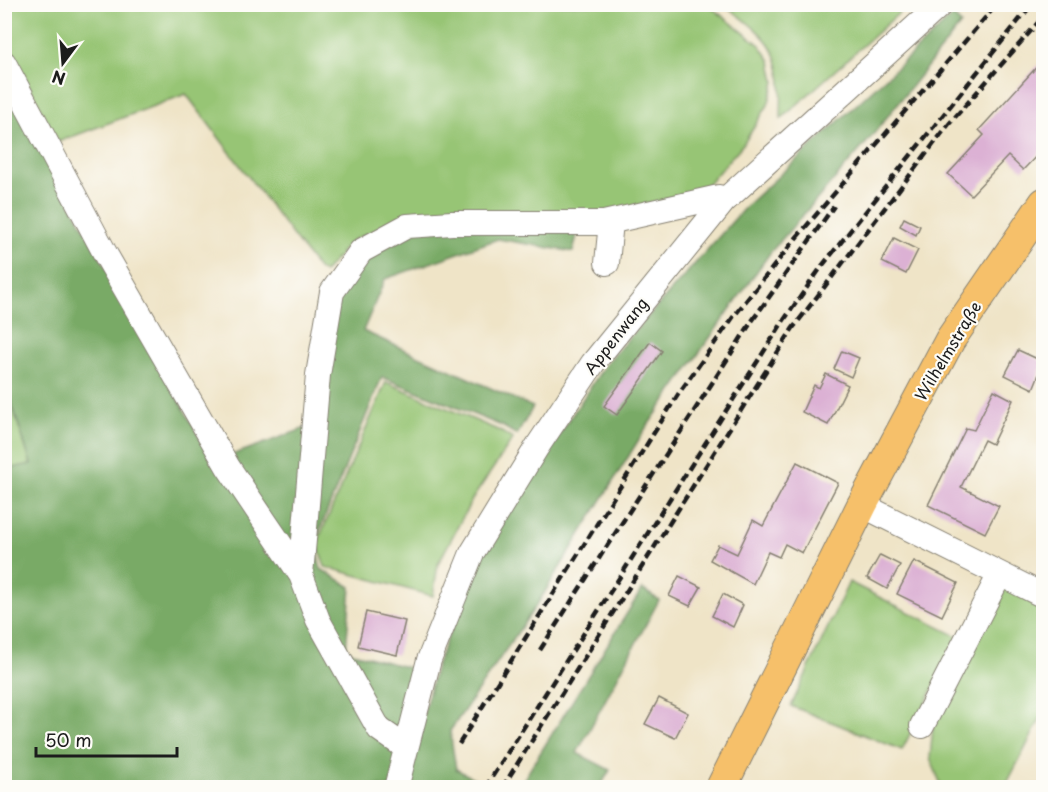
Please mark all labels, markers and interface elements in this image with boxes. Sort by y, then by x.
north arrow [33,33,93,93]
text: N [49,65,68,92]
street label: Appenwang [577,292,653,379]
street label: Wilhelmstraße [908,296,986,405]
scale bar [36,720,177,758]
text: 50 m [45,726,92,753]

